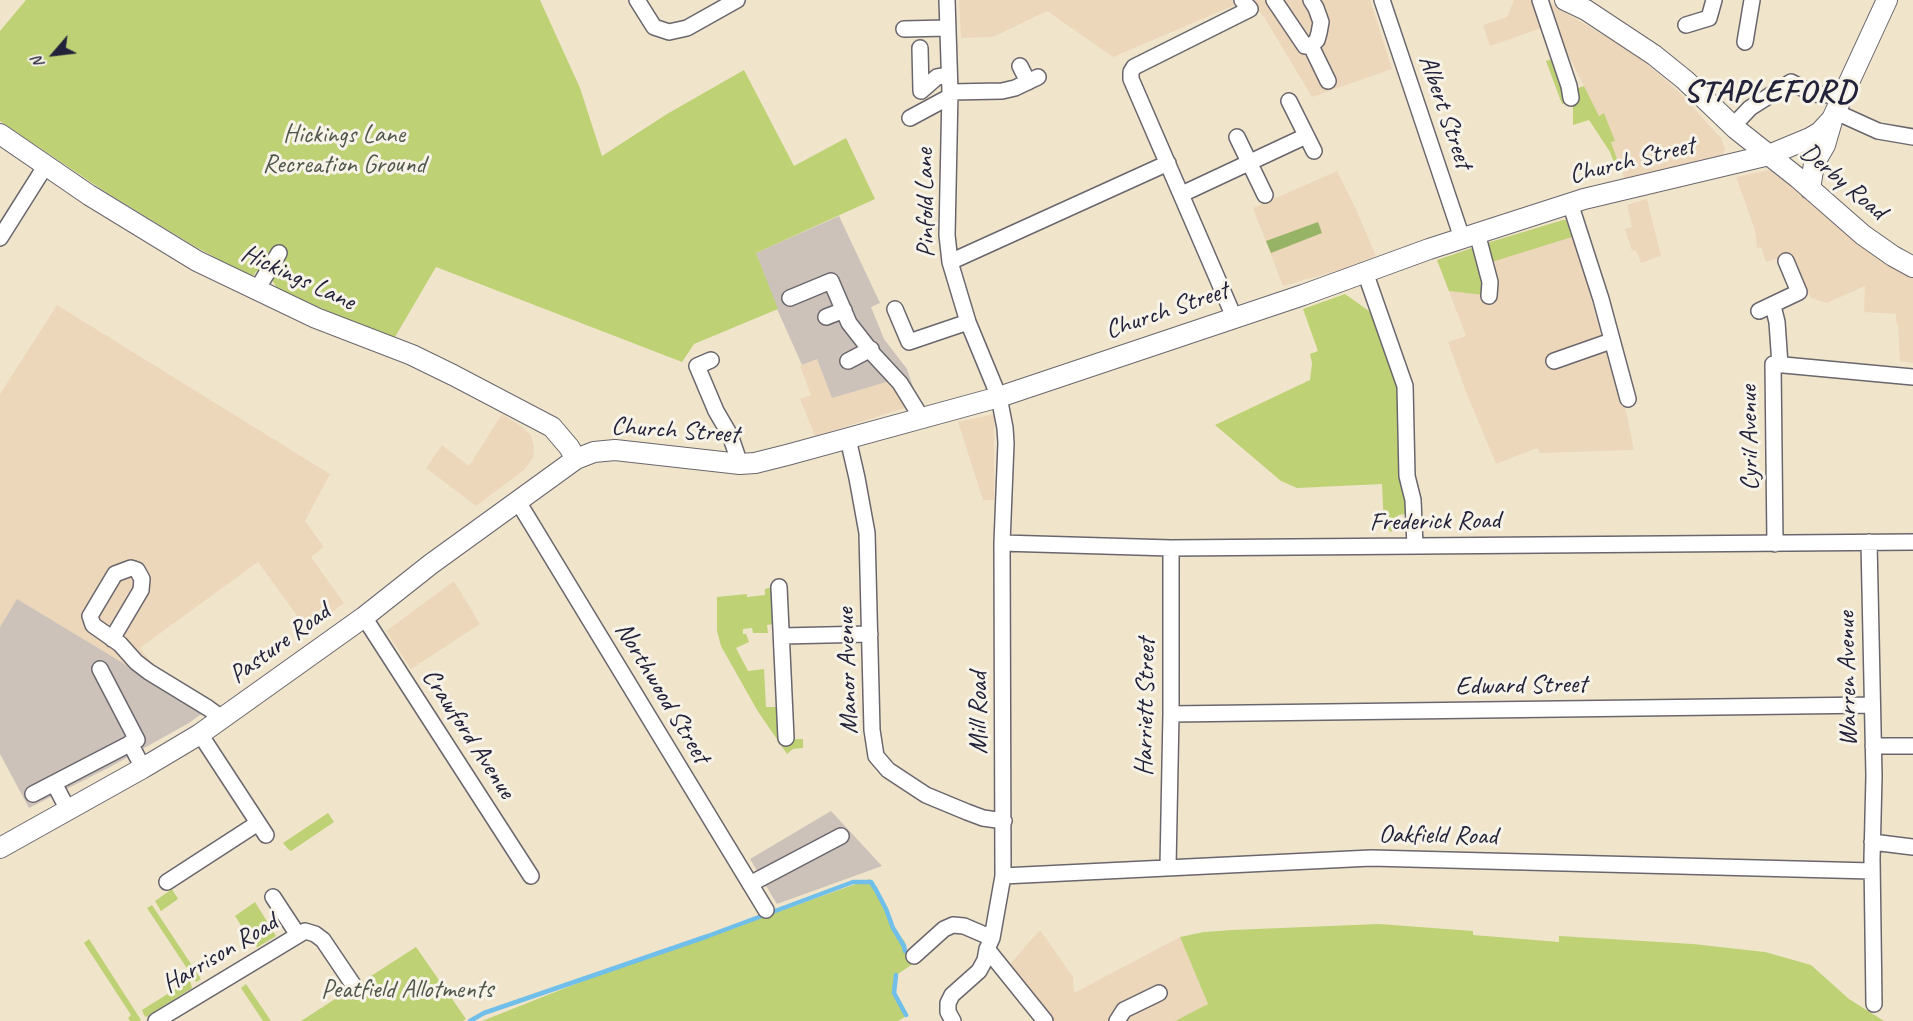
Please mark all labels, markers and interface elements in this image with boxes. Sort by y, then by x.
north arrow [24,24,84,84]
street label: Albert Street [1411,51,1479,173]
text: N [27,53,49,72]
district label: STAPLEFORD [1684,74,1856,112]
park label: Hickings Lane Recreation Ground [262,119,426,180]
street label: Church Street [1566,130,1698,192]
street label: Derby Road [1793,137,1893,227]
street label: Pinfold Lane [909,148,943,258]
street label: Hickings Lane [236,238,360,318]
street label: Church Street [1101,275,1233,347]
street label: Cyril Avenue [1733,385,1767,491]
street label: Church Street [610,411,740,451]
street label: Frederick Road [1369,505,1501,539]
street label: Pasture Road [223,597,337,691]
street label: Manor Avenue [830,607,866,735]
street label: Warren Avenue [1831,611,1865,747]
street label: Northwood Street [608,617,716,769]
street label: Harriett Street [1129,638,1163,776]
street label: Crawford Avenue [414,663,522,805]
street label: Edward Street [1455,669,1587,703]
street label: Mill Road [963,672,995,754]
street label: Oakfield Road [1378,819,1498,853]
street label: Harrison Road [157,907,283,1001]
park label: Peatfield Allotments [321,974,493,1006]

